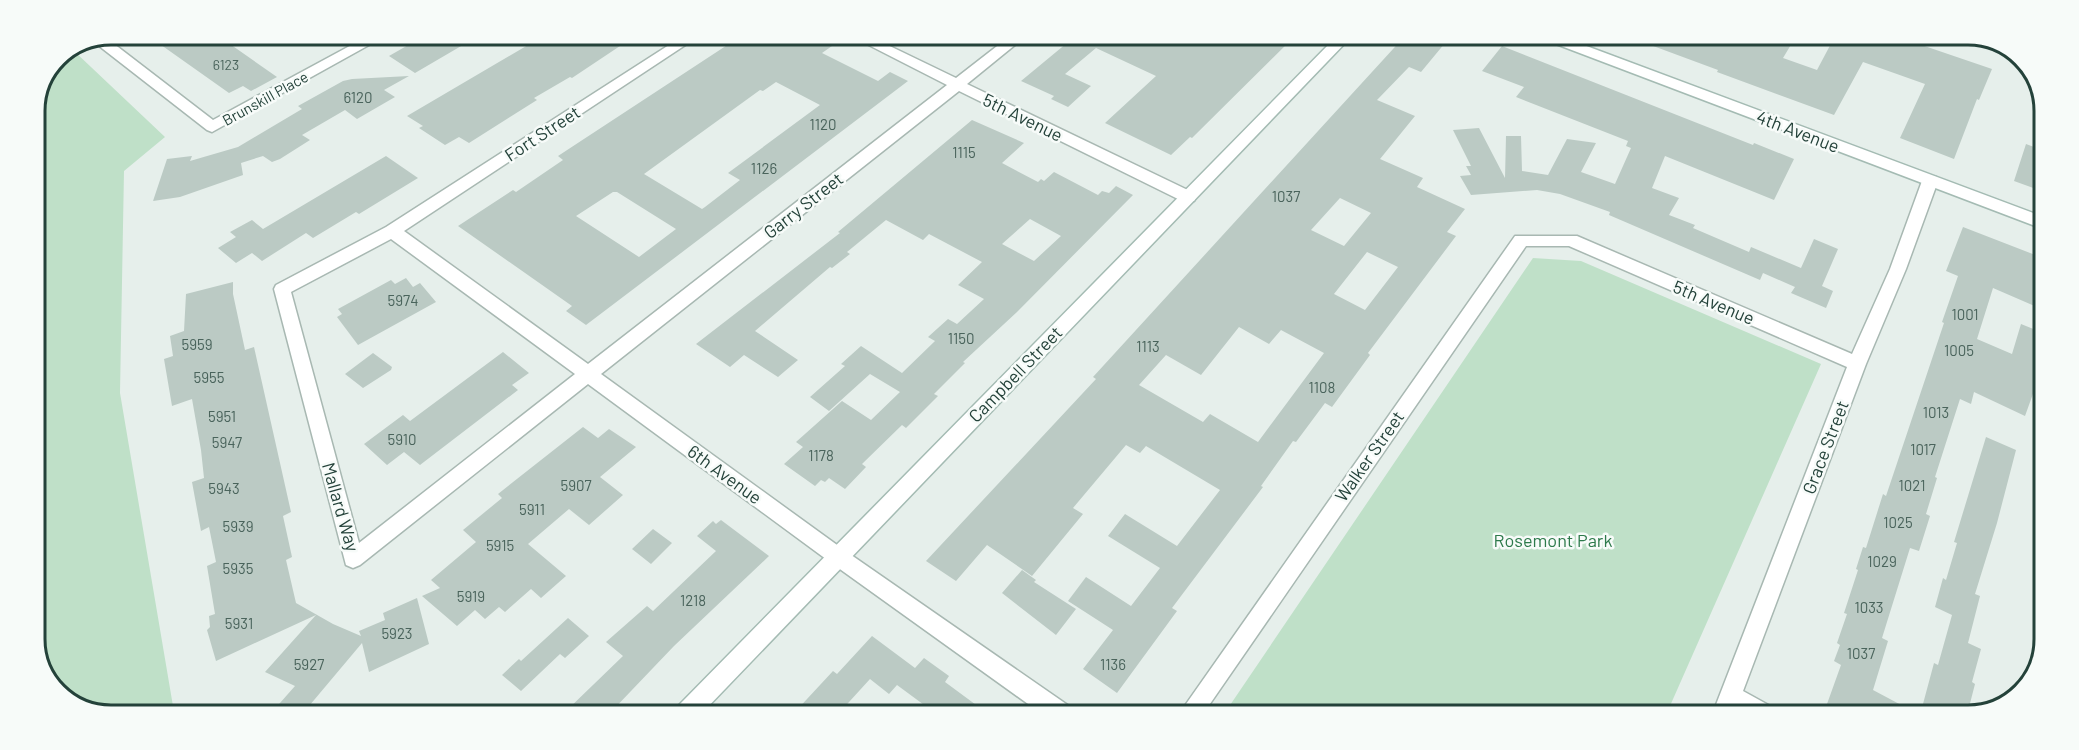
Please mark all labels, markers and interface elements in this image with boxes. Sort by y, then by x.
house number: 6123 [213,56,239,73]
street label: Brunskill Place [219,67,311,129]
house number: 6120 [343,88,373,106]
street label: 5th Avenue [979,88,1067,146]
street label: Fort Street [500,101,584,165]
street label: 4th Avenue [1753,105,1843,157]
house number: 1120 [809,115,837,133]
house number: 1115 [952,143,976,161]
house number: 1126 [751,159,777,177]
street label: Garry Street [759,167,847,243]
house number: 1037 [1272,187,1300,205]
street label: 5th Avenue [1670,275,1758,329]
house number: 5974 [388,291,418,309]
house number: 1001 [1951,305,1979,323]
street label: Campbell Street [964,321,1066,427]
house number: 1150 [948,329,974,347]
house number: 5959 [181,335,213,353]
house number: 1113 [1136,337,1160,355]
house number: 1005 [1944,341,1974,359]
house number: 5955 [194,368,224,386]
house number: 1108 [1309,378,1335,396]
street label: Grace Street [1797,397,1853,497]
house number: 1013 [1923,403,1949,421]
street label: Walker Street [1330,406,1408,506]
house number: 5951 [208,407,236,425]
house number: 5910 [388,430,416,448]
house number: 5947 [212,433,242,451]
street label: 6th Avenue [684,440,766,508]
house number: 1017 [1910,440,1936,458]
house number: 1178 [808,446,834,464]
street label: Mallard Way [318,460,364,554]
house number: 5907 [560,476,592,494]
house number: 1021 [1899,476,1925,494]
house number: 5943 [208,479,240,497]
house number: 5911 [519,500,545,518]
house number: 1025 [1883,513,1913,531]
house number: 5939 [222,517,254,535]
park label: Rosemont Park [1494,529,1612,551]
house number: 5915 [486,536,514,554]
house number: 1029 [1867,552,1897,570]
house number: 5935 [223,559,253,577]
house number: 5919 [457,587,485,605]
house number: 1218 [680,591,706,609]
house number: 1033 [1854,598,1884,616]
house number: 5931 [225,614,253,632]
house number: 5923 [381,624,413,642]
house number: 1037 [1847,644,1875,662]
house number: 5927 [294,655,324,673]
house number: 1136 [1100,655,1126,673]

